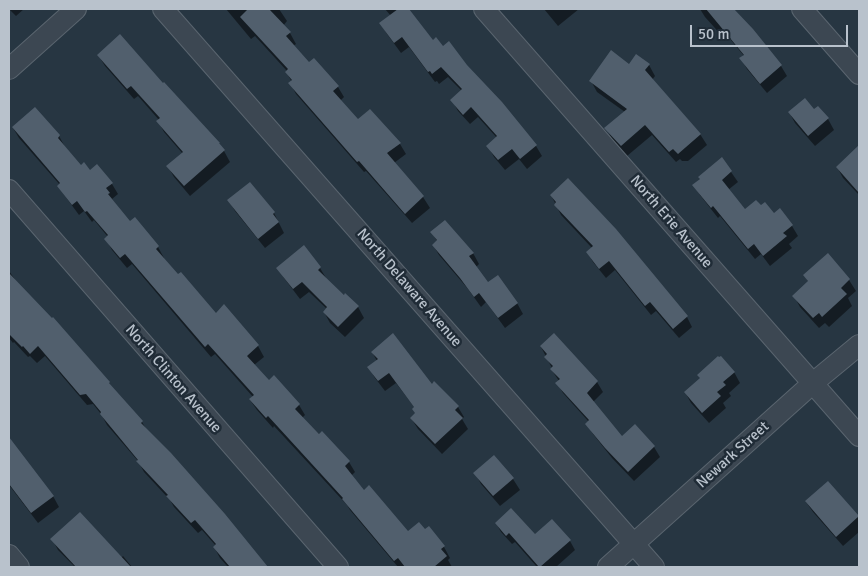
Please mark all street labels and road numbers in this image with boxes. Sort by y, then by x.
street label: North Erie Avenue [626,172,716,272]
street label: North Delaware Avenue [353,225,465,351]
street label: North Clinton Avenue [121,321,225,437]
street label: Newark Street [693,418,773,492]

